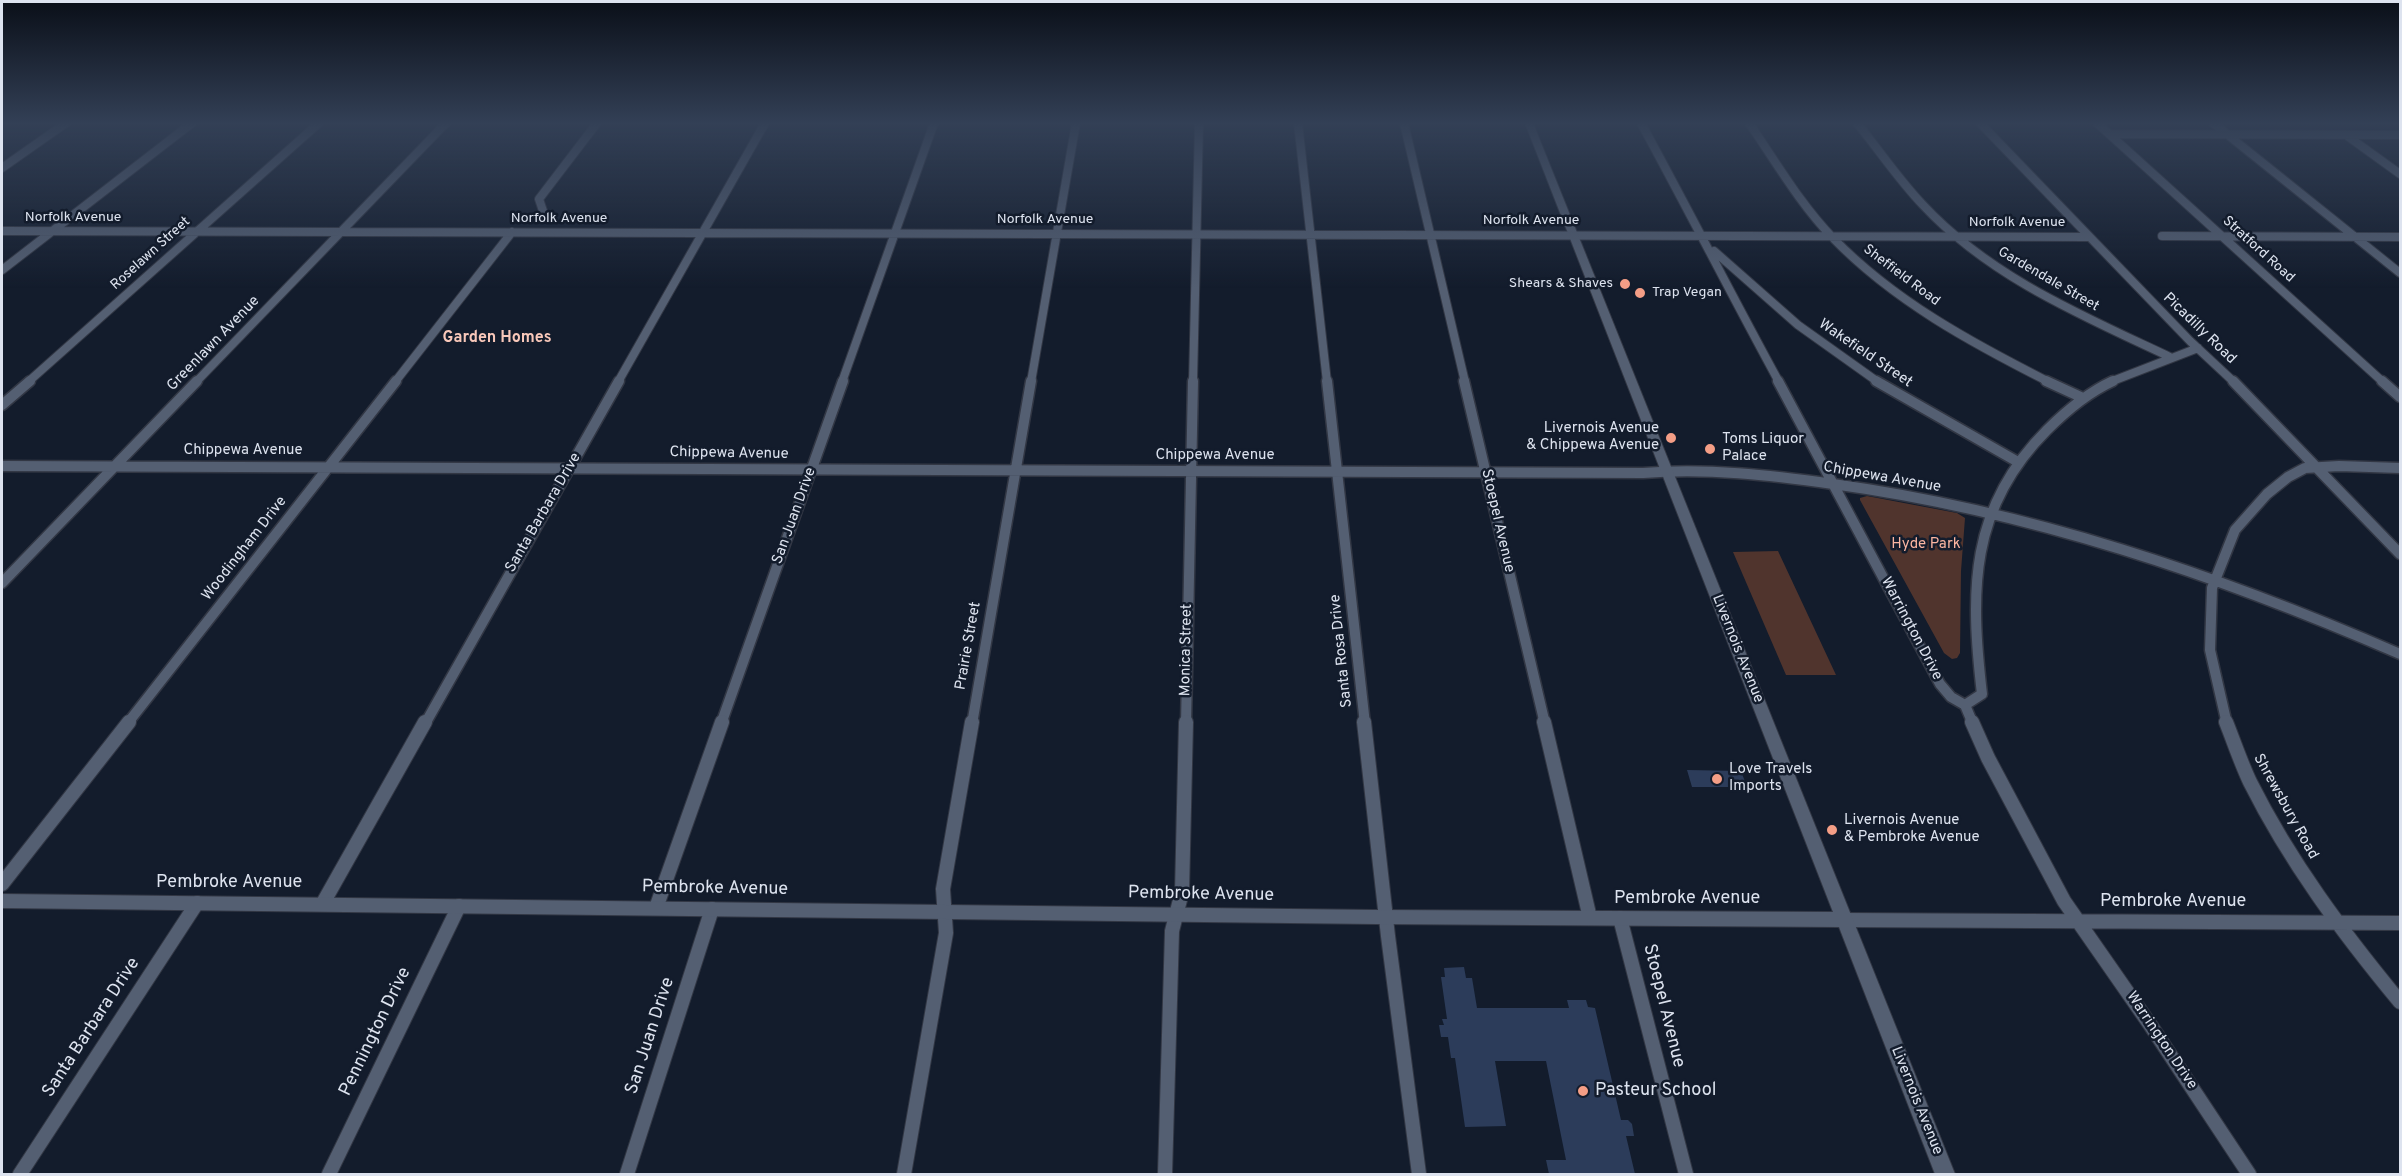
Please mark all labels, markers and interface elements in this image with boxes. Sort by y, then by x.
street label: Norfolk Avenue [25,210,121,226]
street label: Norfolk Avenue [511,211,607,227]
street label: Norfolk Avenue [997,212,1093,228]
street label: Norfolk Avenue [1483,213,1579,229]
street label: Stratford Road [2218,213,2298,287]
street label: Roselawn Street [108,214,194,294]
street label: Norfolk Avenue [1969,215,2065,231]
street label: Sheffield Road [1859,242,1943,310]
street label: Gardendale Street [1994,244,2102,316]
place label: Shears & Shaves [1509,276,1613,292]
marker: Shears & Shaves [1618,277,1632,291]
place label: Trap Vegan [1652,285,1722,301]
marker: Trap Vegan [1633,286,1647,300]
street label: Picadilly Road [2159,290,2239,368]
street label: Greenlawn Avenue [164,293,264,395]
street label: Wakefield Street [1815,316,1915,392]
district label: Garden Homes [442,329,552,349]
place label: Livernois Avenue & Chippewa Avenue [1526,420,1659,455]
marker: Livernois Avenue & Chippewa Avenue [1664,431,1678,445]
place label: Toms Liquor Palace [1722,431,1804,466]
street label: Chippewa Avenue [183,442,303,460]
marker: Toms Liquor Palace [1703,442,1717,456]
street label: Chippewa Avenue [669,444,789,464]
street label: Chippewa Avenue [1155,447,1275,465]
street label: Santa Barbara Drive [502,450,586,576]
street label: Chippewa Avenue [1822,459,1942,497]
street label: San Juan Drive [769,465,821,567]
street label: Stoepel Avenue [1476,468,1518,574]
street label: Woodingham Drive [199,493,291,605]
park label: Hyde Park [1891,536,1961,554]
street label: Warrington Drive [1876,574,1946,684]
street label: Livernois Avenue [1707,592,1767,706]
street label: Santa Rosa Drive [1327,593,1357,709]
street label: Prairie Street [952,601,986,691]
street label: Monica Street [1177,604,1197,696]
street label: Shrewsbury Road [2249,751,2321,863]
place label: Love Travels Imports [1729,761,1812,796]
marker: Love Travels Imports [1710,772,1724,786]
place label: Livernois Avenue & Pembroke Avenue [1844,812,1980,847]
marker: Livernois Avenue & Pembroke Avenue [1825,823,1839,837]
street label: Pembroke Avenue [156,872,302,894]
street label: Pembroke Avenue [642,877,788,901]
street label: Pembroke Avenue [1128,883,1274,907]
street label: Pembroke Avenue [1614,888,1760,910]
street label: Pembroke Avenue [2100,891,2246,913]
street label: Stoepel Avenue [1637,942,1689,1070]
street label: Santa Barbara Drive [39,954,145,1102]
street label: Pennington Drive [336,964,416,1100]
street label: San Juan Drive [622,975,680,1097]
street label: Warrington Drive [2122,989,2200,1093]
street label: Livernois Avenue [1886,1044,1946,1158]
place label: Pasteur School [1595,1080,1716,1102]
marker: Pasteur School [1576,1084,1590,1098]

